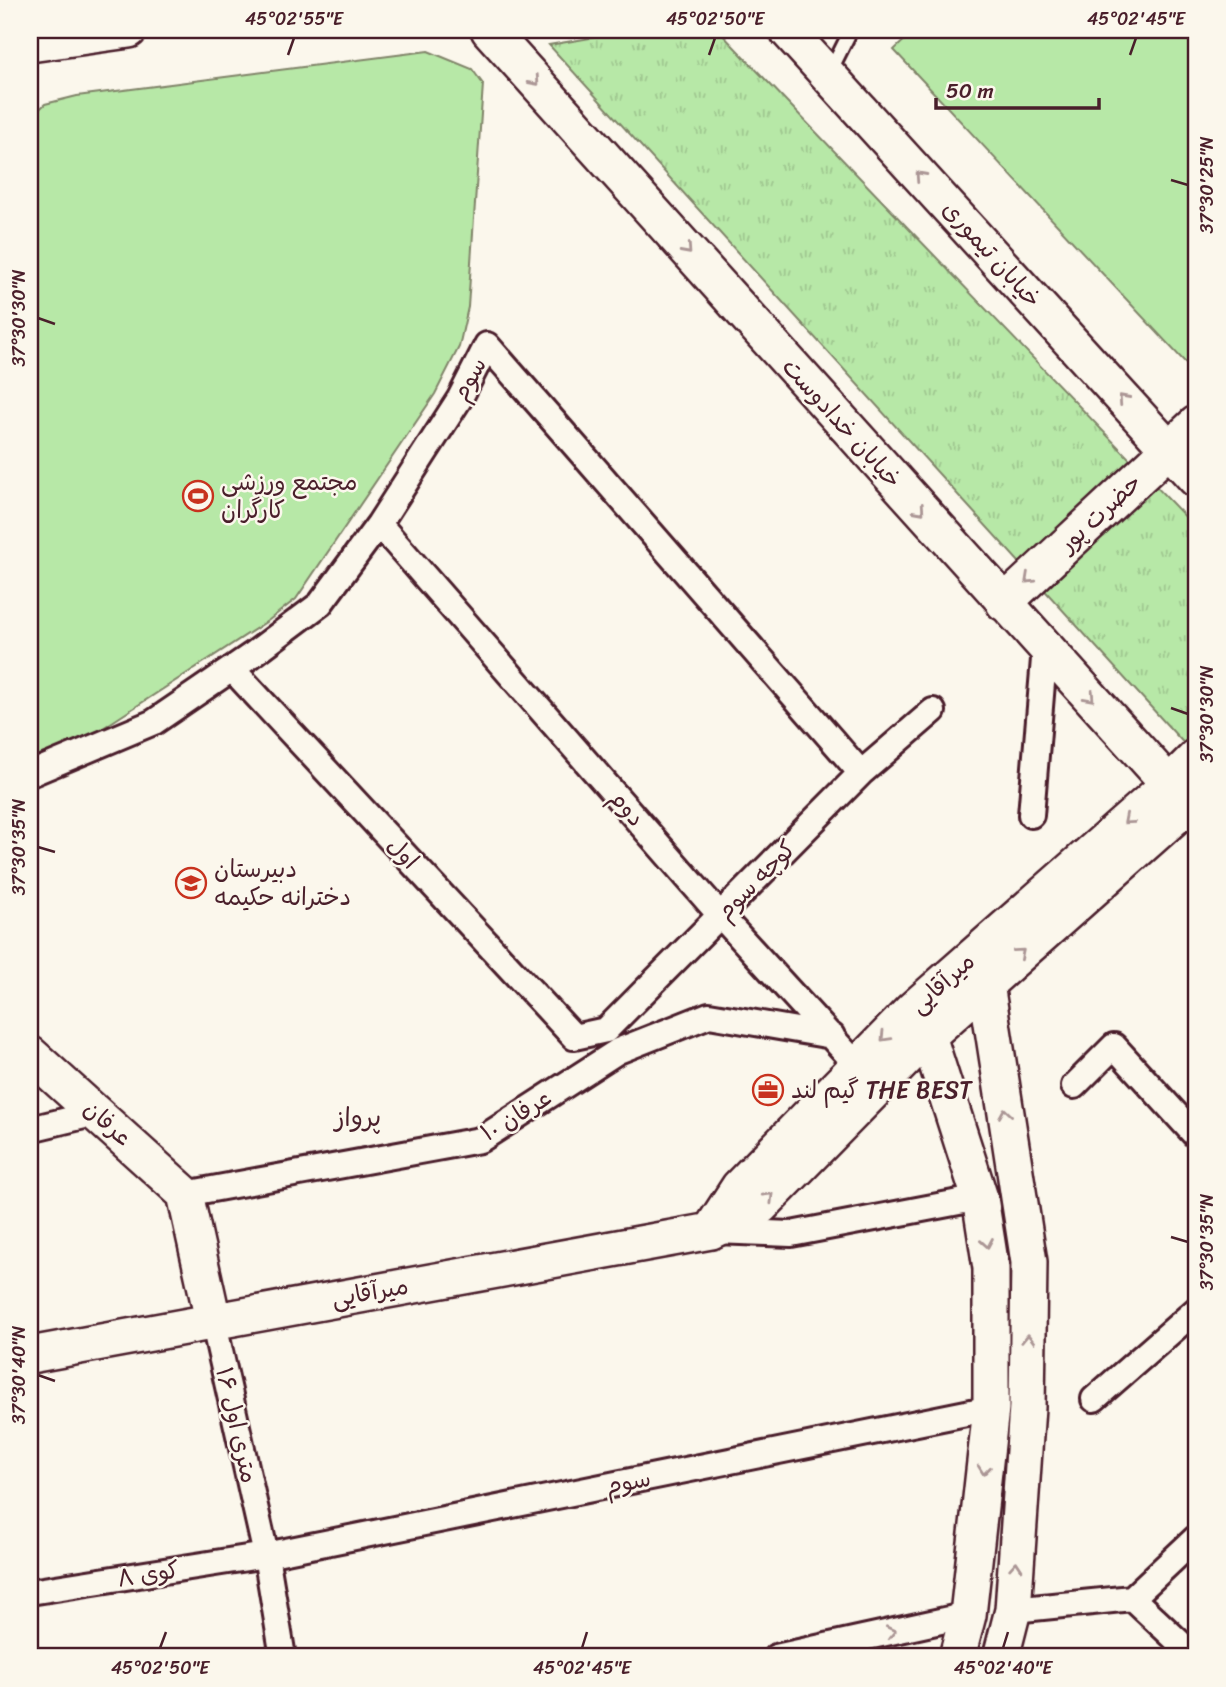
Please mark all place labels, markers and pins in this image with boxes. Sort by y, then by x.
place label: مجتمع ورزشی کارگران [221,461,357,531]
sports icon: مجتمع ورزشی کارگران [181,479,215,513]
place label: دبیرستان دخترانه حکیمه [214,848,351,918]
school or university icon: دبیرستان دخترانه حکیمه [174,866,208,900]
place label: گیم لند THE BEST [791,1069,973,1111]
office icon: گیم لند THE BEST [751,1073,785,1107]

